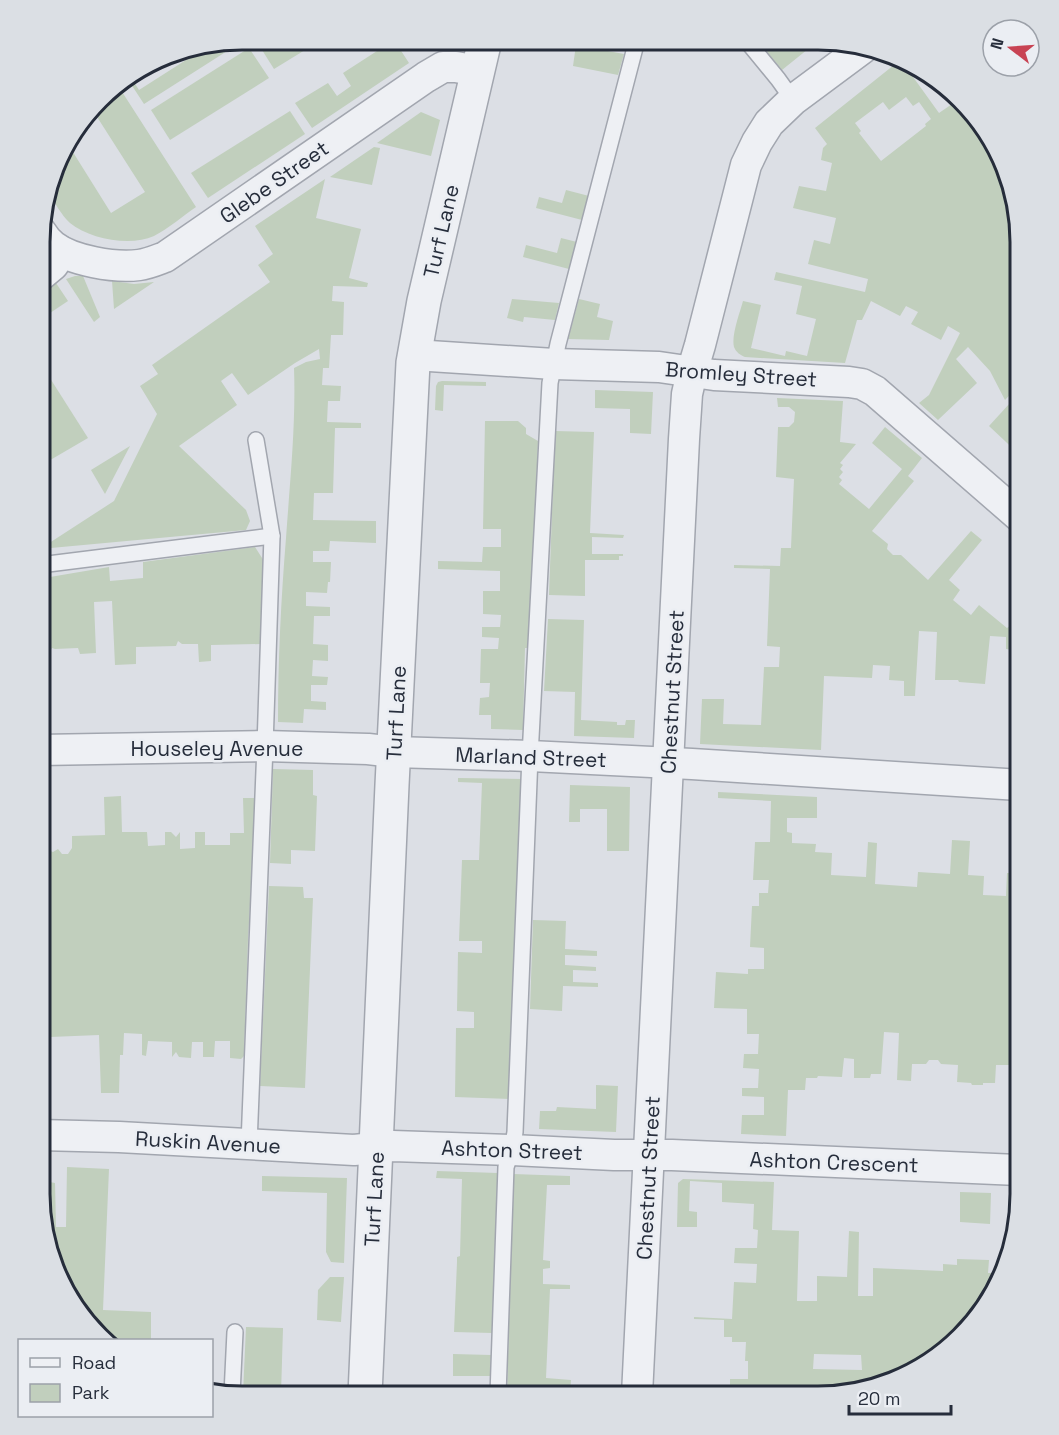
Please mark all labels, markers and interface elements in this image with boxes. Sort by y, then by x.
north arrow [981,18,1041,78]
text: N [986,36,1009,52]
street label: Glebe Street [214,135,334,229]
street label: Turf Lane [417,182,465,280]
street label: Bromley Street [664,355,818,393]
street label: Chestnut Street [654,609,690,775]
street label: Turf Lane [380,665,412,761]
street label: Houseley Avenue [131,735,303,762]
street label: Marland Street [455,741,607,773]
street label: Chestnut Street [630,1095,666,1261]
street label: Ruskin Avenue [135,1125,281,1159]
street label: Ashton Street [441,1134,583,1166]
street label: Ashton Crescent [749,1146,919,1178]
street label: Turf Lane [358,1151,390,1247]
legend [18,1339,213,1417]
text: Road [72,1351,116,1374]
scale bar [849,1378,951,1416]
text: Park [72,1381,110,1404]
text: 20 m [858,1387,901,1410]

